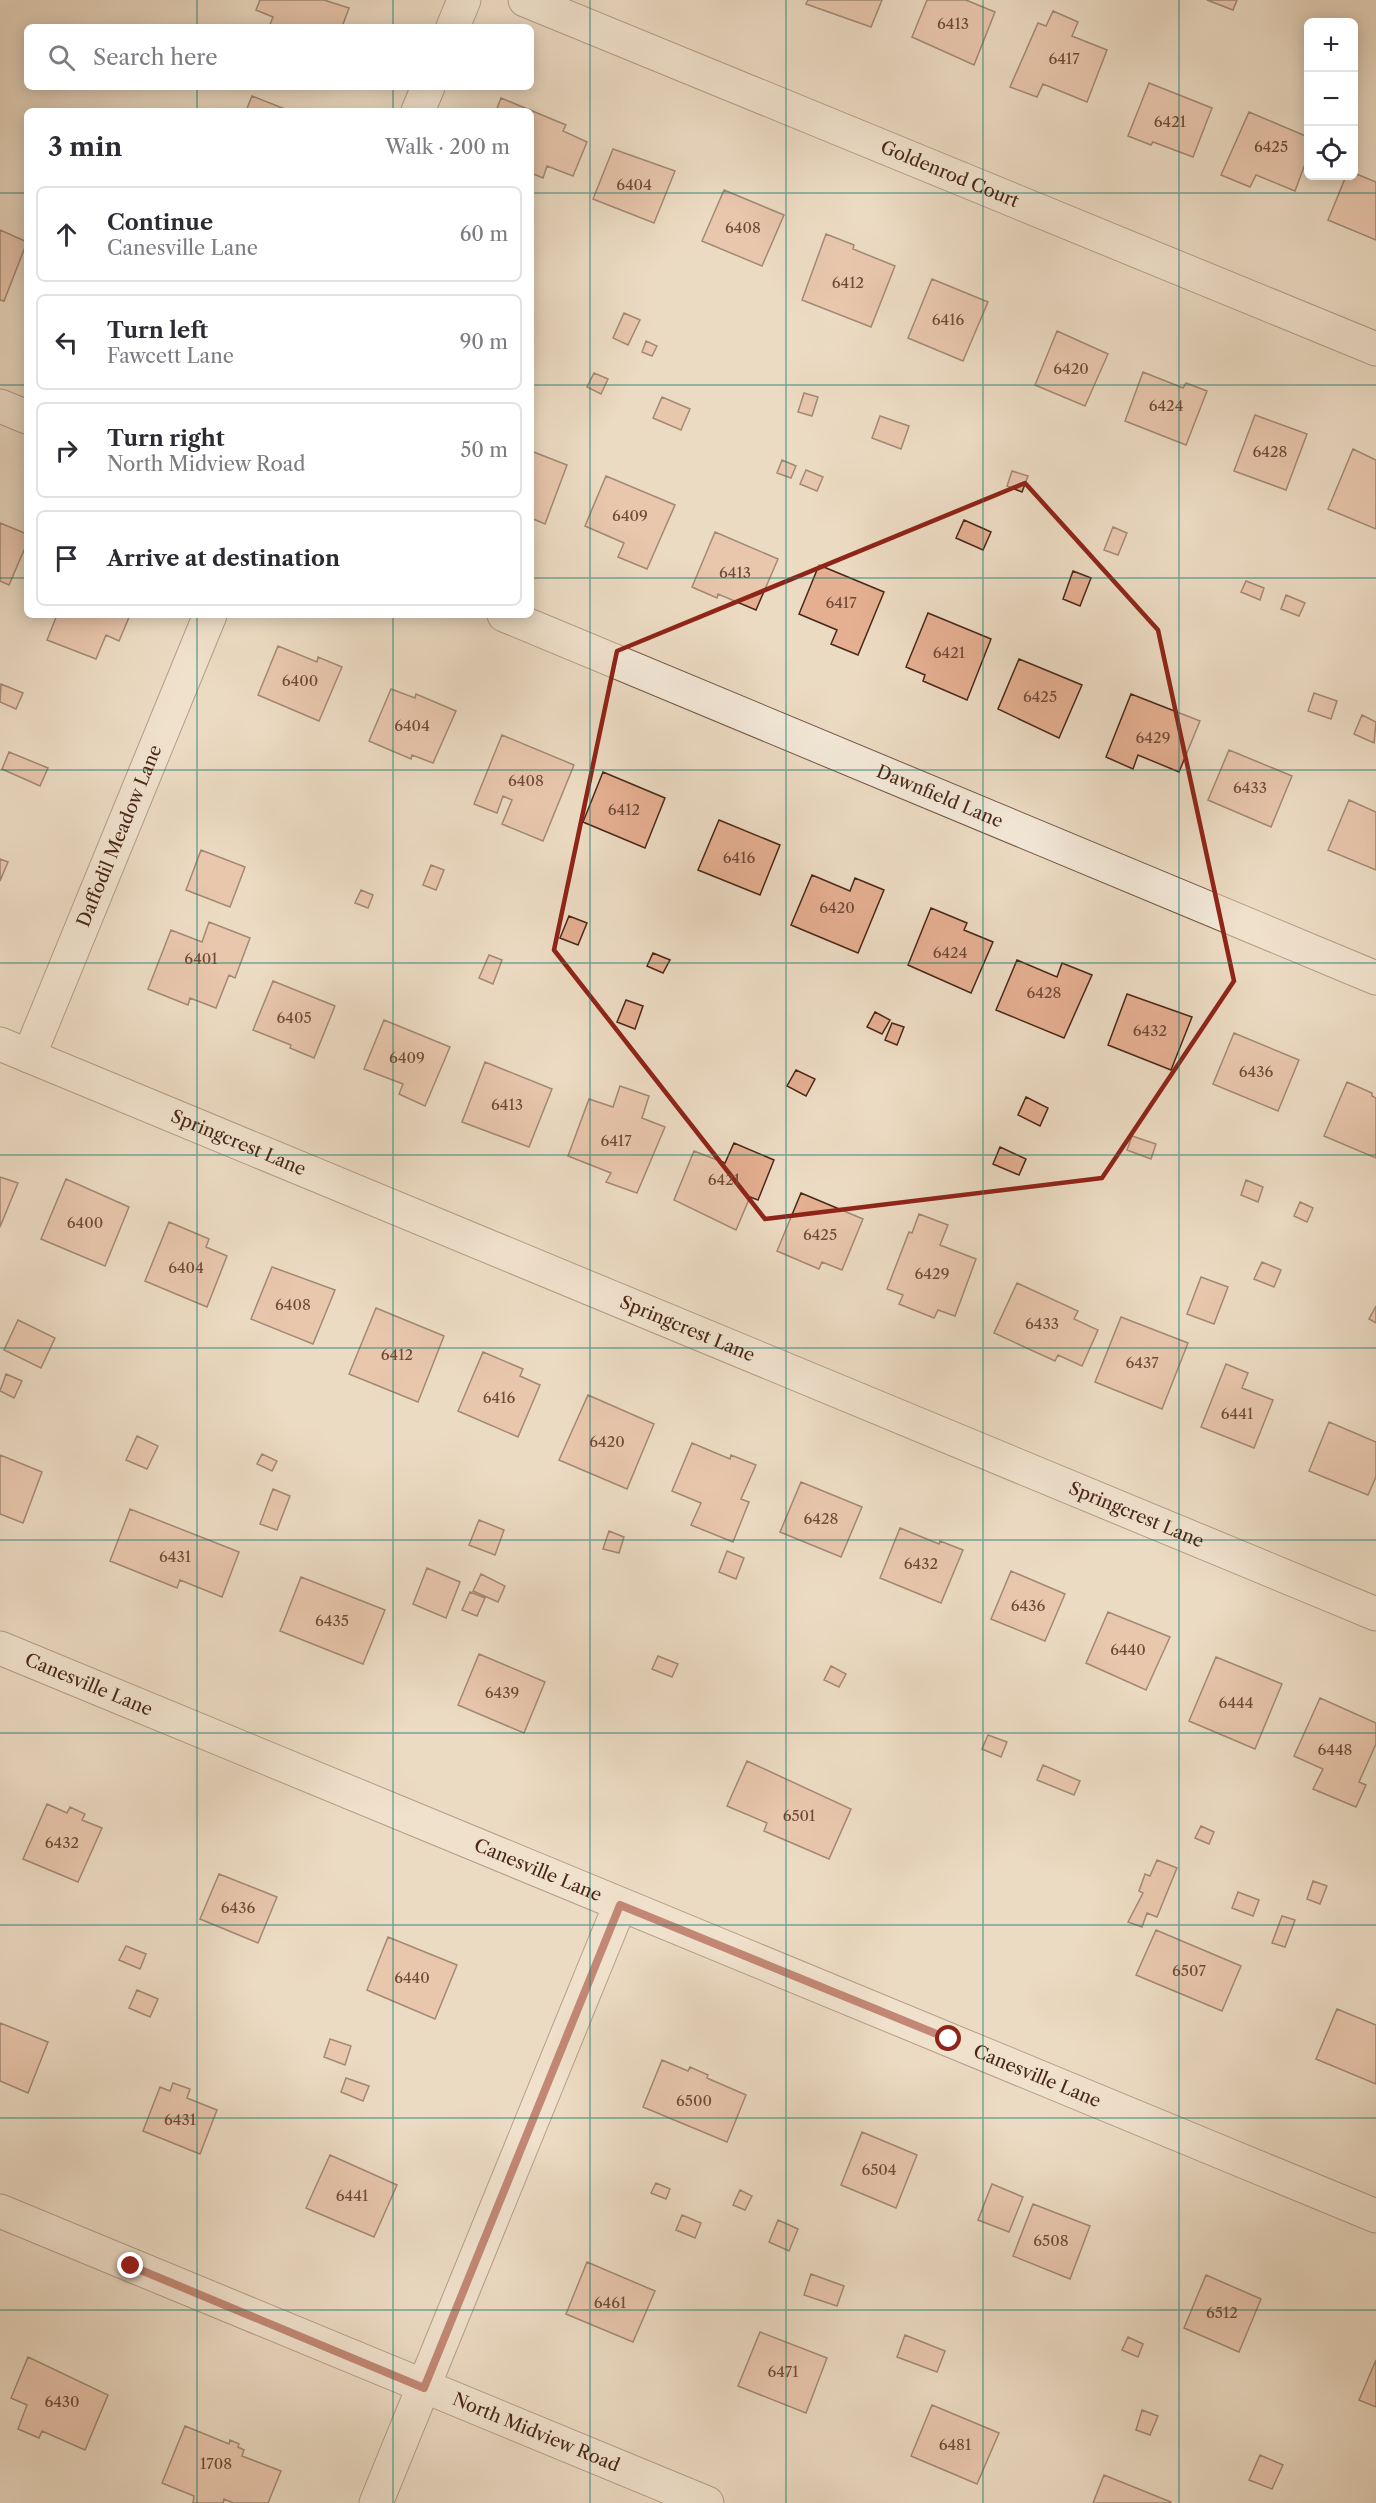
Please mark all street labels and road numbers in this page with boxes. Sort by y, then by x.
street label: Goldenrod Court [877,136,1023,213]
street label: Daffodil Meadow Lane [72,742,166,930]
street label: Dawnfield Lane [873,760,1006,833]
street label: Springcrest Lane [168,1105,309,1180]
street label: Springcrest Lane [617,1291,758,1366]
street label: Springcrest Lane [1066,1477,1207,1552]
street label: Canesville Lane [22,1649,156,1721]
street label: Canesville Lane [471,1834,605,1906]
street label: Canesville Lane [970,2040,1104,2112]
street label: North Midview Road [449,2388,623,2477]

